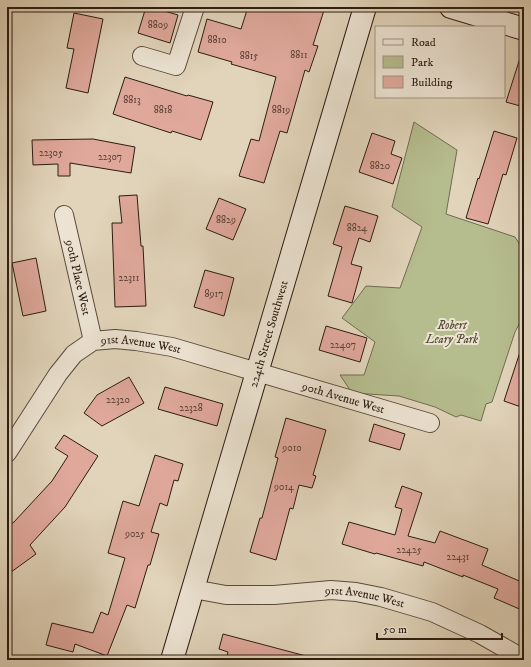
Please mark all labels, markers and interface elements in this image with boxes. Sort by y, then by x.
house number: 8809 [148,19,168,31]
legend [375,26,505,98]
house number: 8810 [207,34,227,46]
text: Road [411,35,436,50]
house number: 8811 [290,49,308,61]
house number: 8815 [240,50,258,62]
text: Park [411,55,433,70]
text: Building [411,75,452,90]
house number: 8813 [123,94,141,106]
house number: 8818 [154,104,172,116]
house number: 8819 [272,104,290,116]
house number: 22305 [39,147,63,159]
house number: 22307 [98,151,122,163]
house number: 8820 [370,160,390,172]
house number: 8829 [216,214,236,226]
house number: 8824 [347,222,368,234]
street label: 90th Place West [62,237,94,317]
house number: 22311 [119,272,140,284]
street label: 224th Street Southwest [246,279,292,389]
house number: 8917 [205,288,223,300]
park label: Robert Leary Park [425,318,478,347]
street label: 91st Avenue West [99,332,183,357]
house number: 22407 [330,339,356,351]
street label: 90th Avenue West [299,378,387,417]
house number: 22320 [106,394,130,406]
house number: 22328 [179,402,203,414]
house number: 9010 [281,442,302,454]
house number: 9014 [273,481,294,493]
house number: 9025 [124,528,145,540]
house number: 22425 [396,544,422,556]
house number: 22431 [447,551,470,563]
street label: 91st Avenue West [323,583,406,612]
scale bar [377,615,502,641]
text: 50 m [383,622,407,637]

